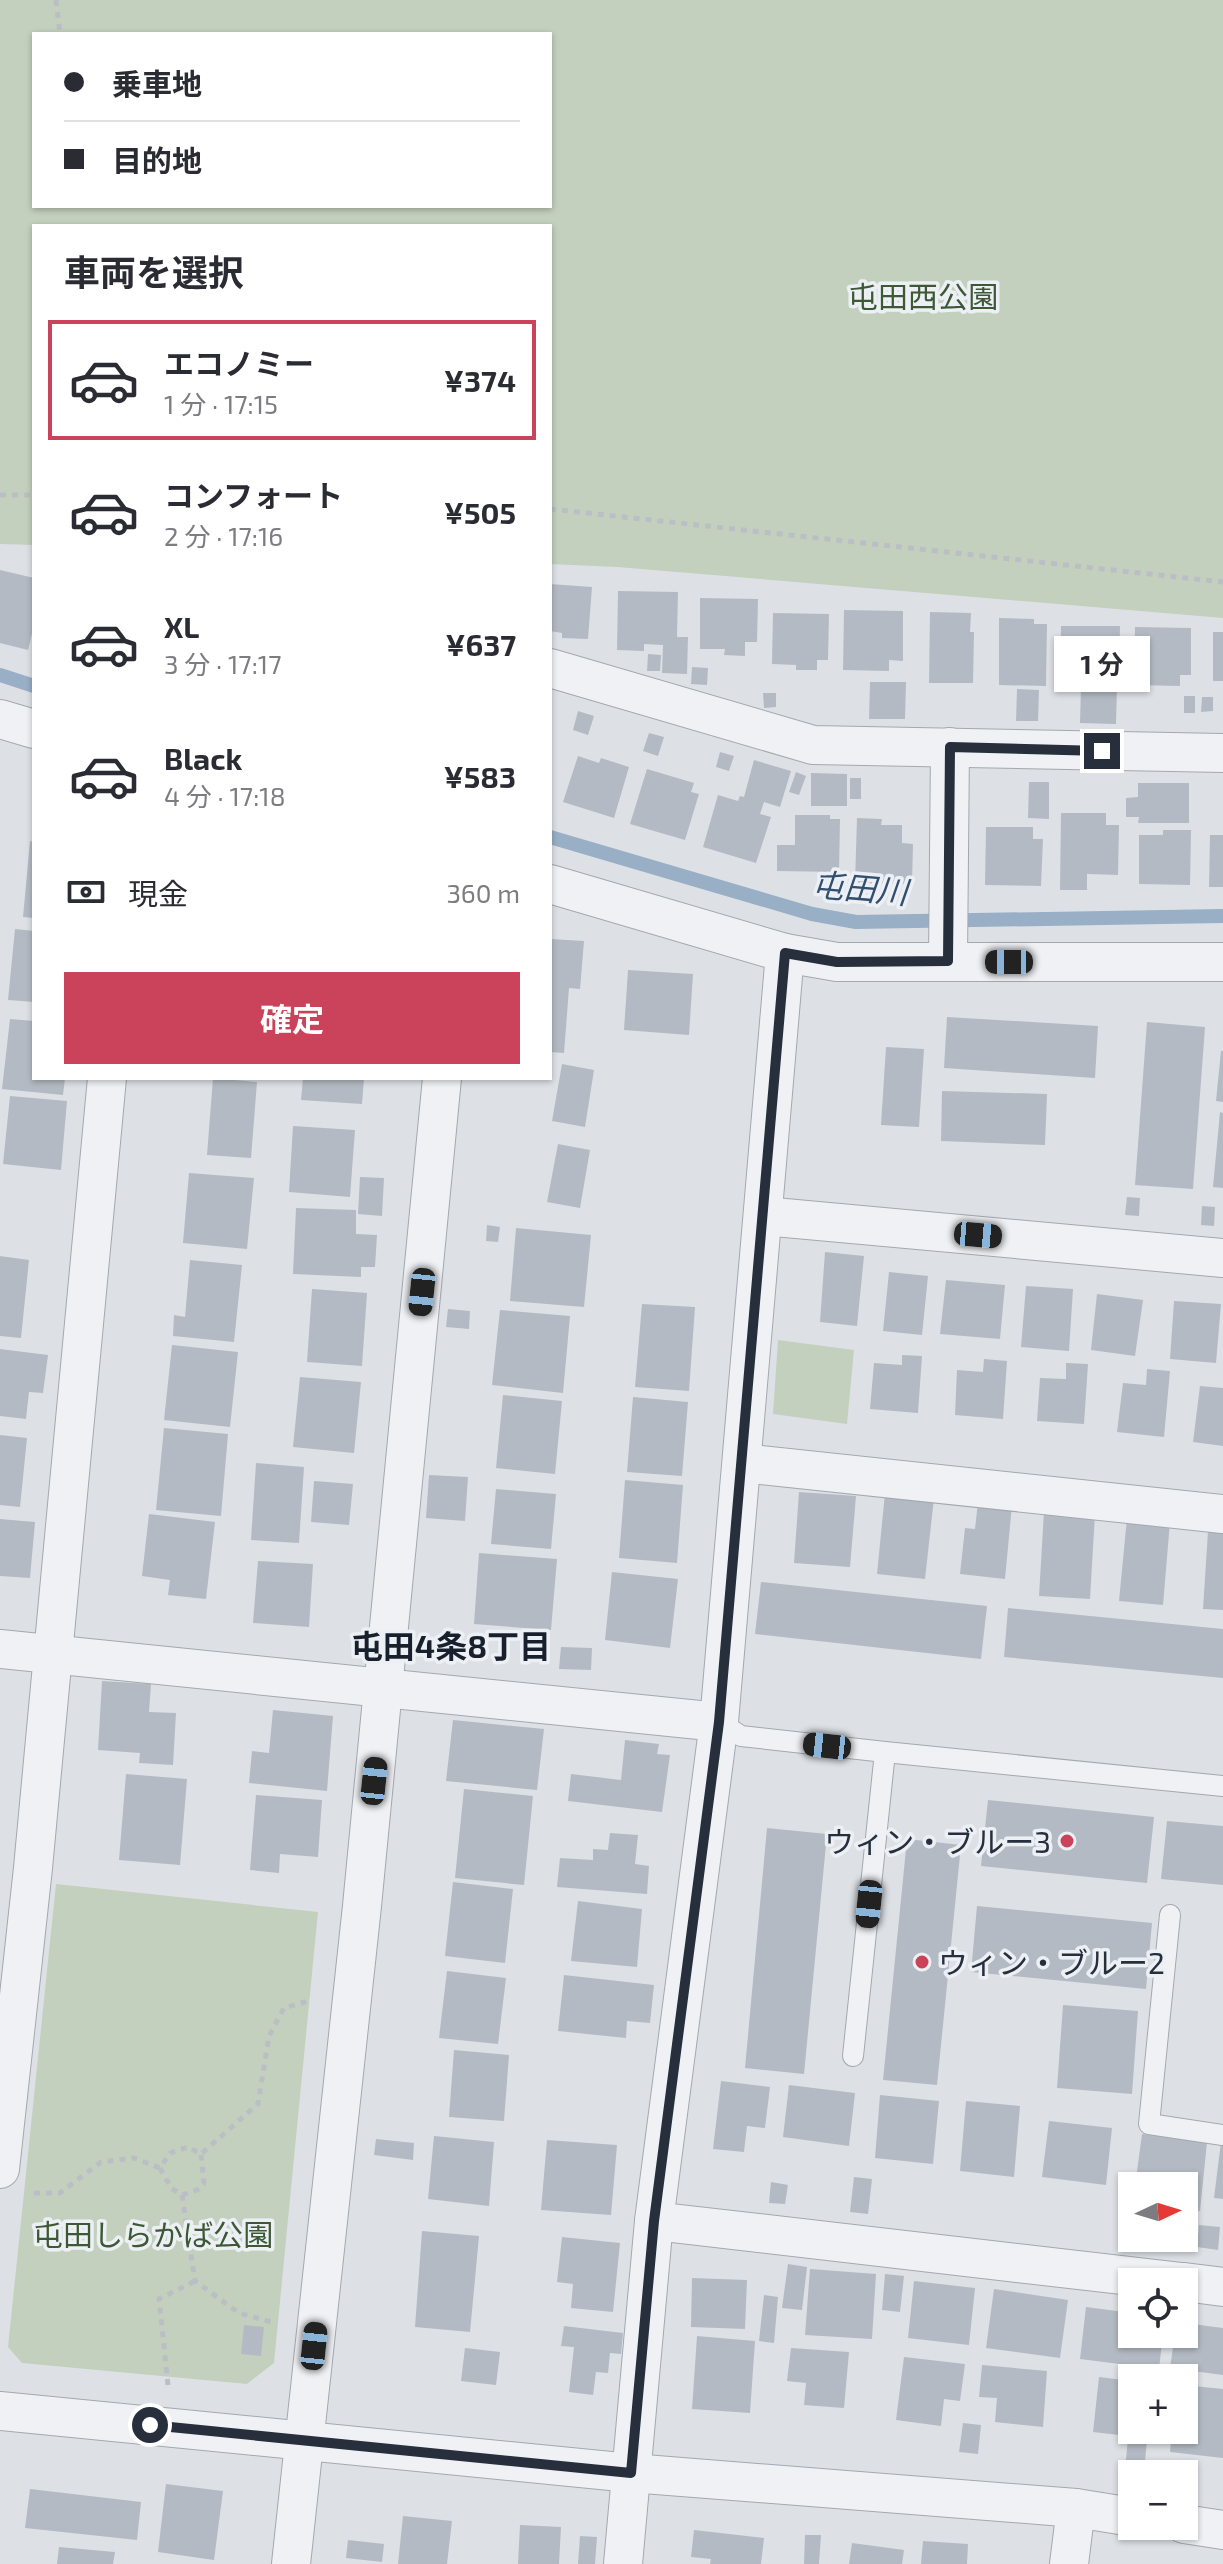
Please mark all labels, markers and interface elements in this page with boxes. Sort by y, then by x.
text: 乗車地 [112,65,202,101]
text: 目的地 [112,142,202,178]
text: 車両を選択 [64,250,244,293]
park label: 屯田西公園 [848,278,998,314]
icon: car [68,344,140,416]
text: エコノミー [164,345,314,381]
text: ¥374 [444,362,516,398]
text: 1 分 · 17:15 [164,388,278,419]
icon: car [68,476,140,548]
text: コンフォート [164,477,343,513]
text: ¥505 [444,494,516,530]
text: 2 分 · 17:16 [164,520,283,551]
icon: car [68,608,140,680]
text: XL [164,608,199,644]
text: ¥637 [446,626,516,662]
callout: 1 分 [1054,635,1150,691]
text: 3 分 · 17:17 [164,648,281,679]
text: 1 分 [1081,648,1123,679]
route end [1084,733,1120,769]
icon: car [68,740,140,812]
text: Black [164,740,242,776]
text: ¥583 [444,758,516,794]
text: 4 分 · 17:18 [164,780,285,811]
water label: 屯田川 [811,864,912,910]
icon: cash [64,870,108,914]
text: 現金 [128,875,188,911]
text: 360 m [446,877,520,908]
car [985,950,1033,974]
button: 確定 [64,972,520,1064]
car [953,1221,1003,1249]
car [408,1267,436,1317]
district label: 屯田4条8丁目 [351,1626,551,1664]
car [802,1732,852,1760]
car [360,1756,388,1806]
place label: ウィン・ブルー3 [824,1823,1051,1859]
marker: ウィン・ブルー3 [1058,1832,1076,1850]
car [855,1879,883,1929]
place label: ウィン・ブルー2 [938,1944,1165,1980]
marker: ウィン・ブルー2 [913,1953,931,1971]
north arrow [1118,2172,1198,2252]
map controls [1118,2172,1198,2540]
park label: 屯田しらかば公園 [33,2216,273,2252]
button: locate [1118,2268,1198,2348]
car [300,2321,328,2371]
button: + [1118,2364,1198,2444]
route start [132,2407,168,2443]
button: − [1118,2460,1198,2540]

